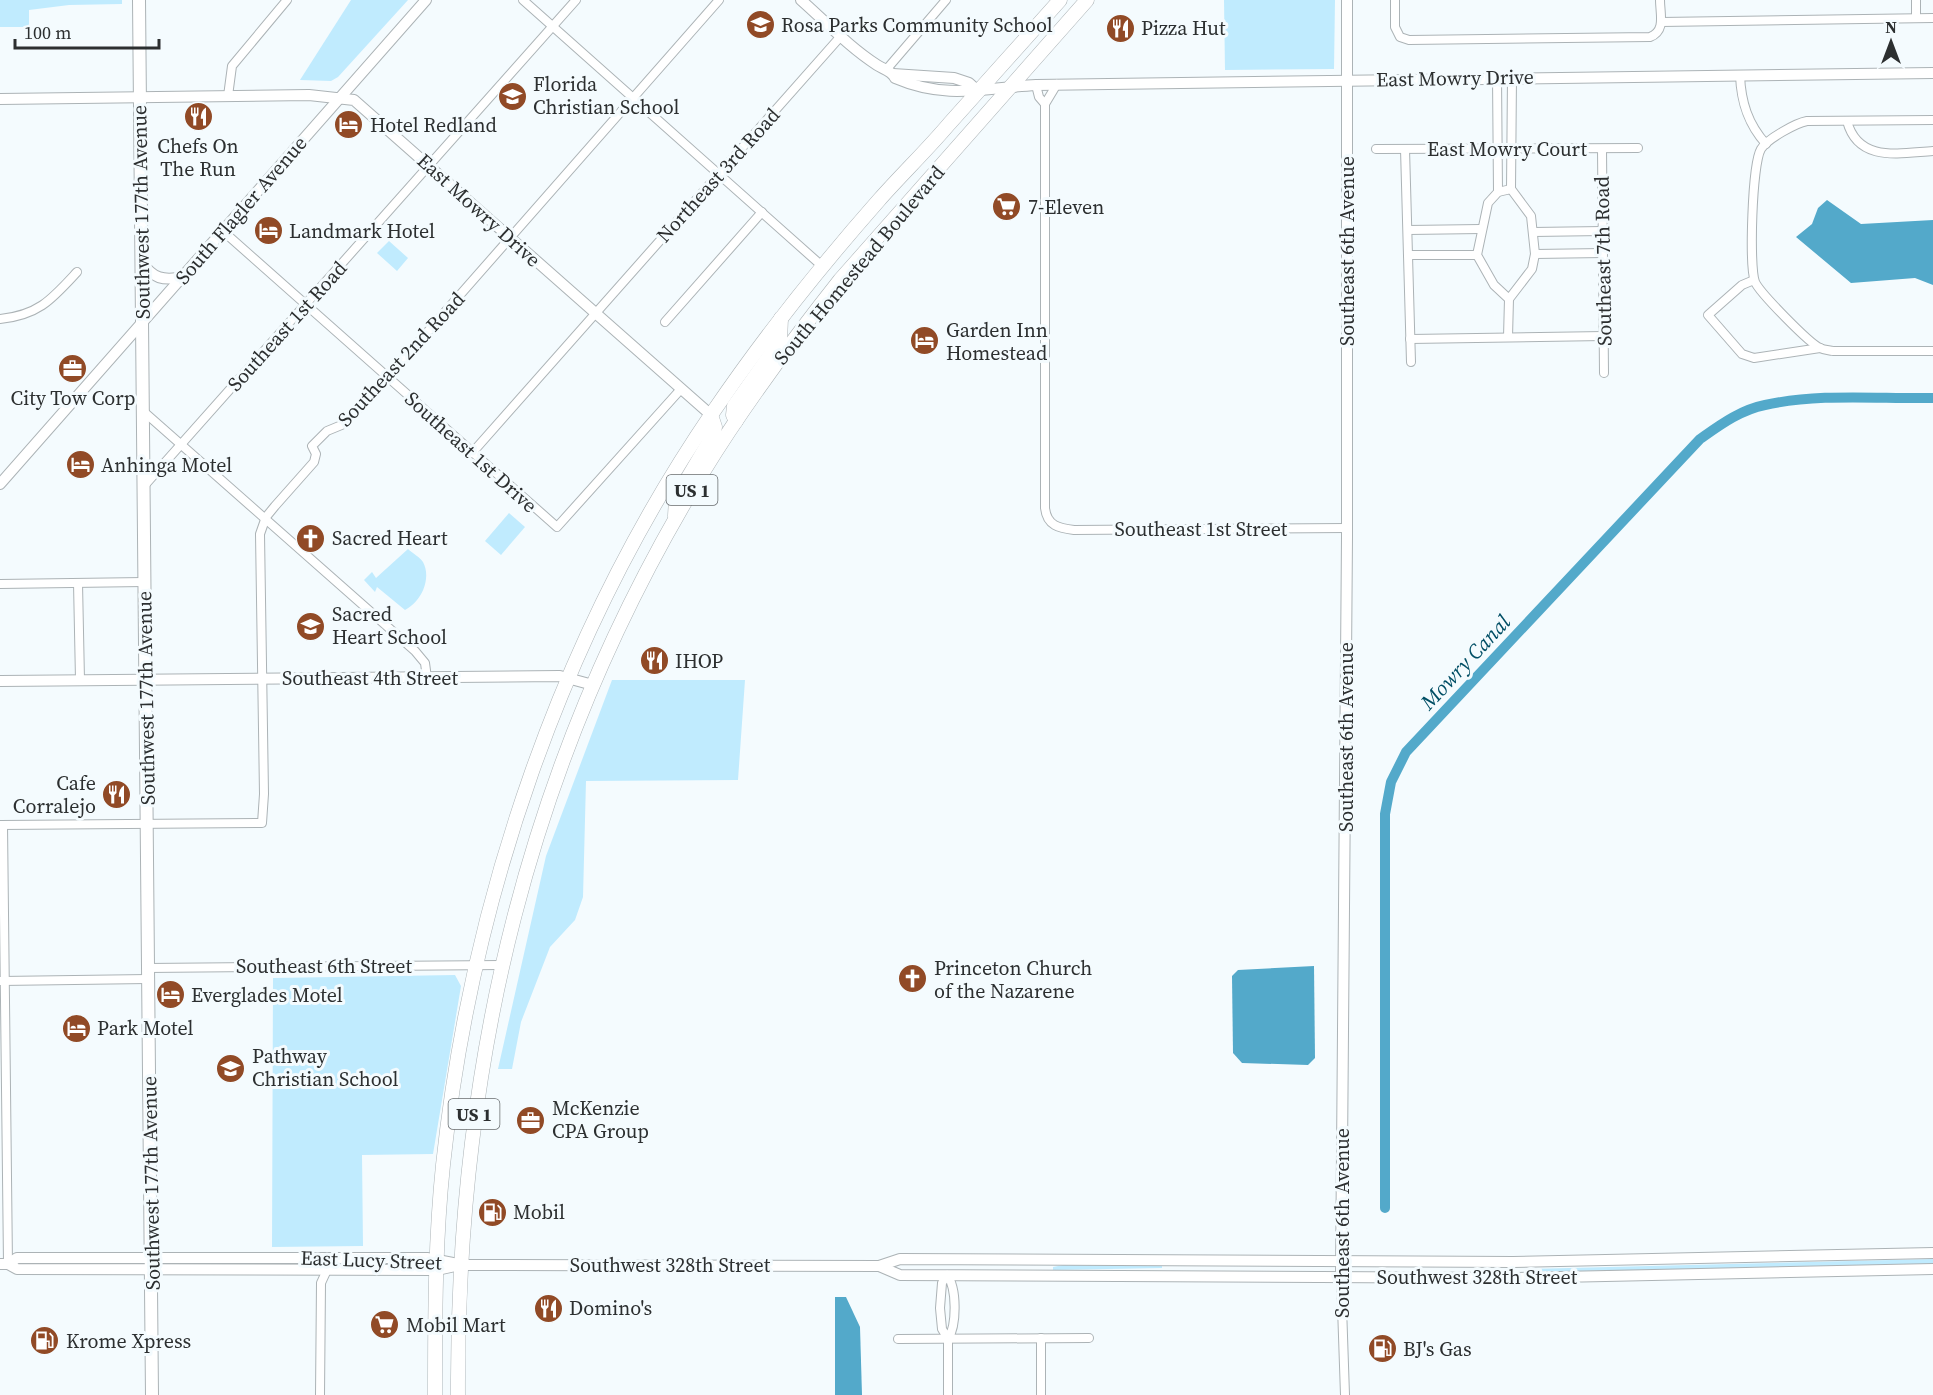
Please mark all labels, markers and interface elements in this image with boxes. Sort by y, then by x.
school or university icon: Rosa Parks Community School [744,9,776,41]
place label: Rosa Parks Community School [781,11,1053,39]
scale bar [15,12,159,50]
restaurant icon: Pizza Hut [1104,12,1136,44]
north arrow [1861,12,1921,72]
place label: Pizza Hut [1141,14,1226,42]
text: N [1885,16,1897,38]
text: 100 m [24,20,71,45]
street label: East Mowry Drive [1376,63,1534,93]
place label: Florida Christian School [533,70,680,121]
school or university icon: Florida Christian School [496,80,528,112]
restaurant icon: Chefs On The Run [182,100,214,132]
street label: Northeast 3rd Road [650,101,787,248]
street label: Southwest 177th Avenue [125,105,157,319]
hotel icon: Hotel Redland [333,109,365,141]
place label: Hotel Redland [370,111,498,139]
street label: South Flagler Avenue [169,130,313,290]
place label: Chefs On The Run [157,132,239,183]
street label: East Mowry Court [1427,135,1587,163]
street label: East Mowry Drive [411,147,547,273]
street label: Southeast 6th Avenue [1333,156,1361,346]
street label: South Homestead Boulevard [767,159,951,371]
street label: Southeast 7th Road [1588,175,1618,346]
supermarket icon: 7-Eleven [991,191,1023,223]
place label: 7-Eleven [1028,193,1104,221]
hotel icon: Landmark Hotel [252,215,284,247]
place label: Landmark Hotel [289,217,435,245]
street label: Southeast 1st Road [221,254,354,397]
street label: Southeast 2nd Road [331,285,471,432]
place label: Garden Inn Homestead [946,316,1048,367]
hotel icon: Garden Inn Homestead [909,325,941,357]
office icon: City Tow Corp [57,352,89,384]
place label: City Tow Corp [11,384,135,412]
street label: Southeast 1st Drive [399,385,543,519]
hotel icon: Anhinga Motel [64,449,96,481]
place label: Anhinga Motel [101,451,232,479]
road number: US 1 [666,475,718,505]
street label: Southeast 1st Street [1115,515,1288,543]
church icon: Sacred Heart [295,522,327,554]
place label: Sacred Heart [332,524,448,552]
street label: Southwest 177th Avenue [130,591,162,805]
place label: Sacred Heart School [332,600,447,651]
water label: Mowry Canal [1413,608,1517,716]
school or university icon: Sacred Heart School [295,610,327,642]
street label: Southeast 6th Avenue [1332,642,1360,832]
restaurant icon: IHOP [638,645,670,677]
place label: IHOP [675,647,723,675]
street label: Southeast 4th Street [282,664,459,692]
place label: Cafe Corralejo [13,769,96,820]
restaurant icon: Cafe Corralejo [101,778,133,810]
street label: Southeast 6th Street [236,952,413,980]
place label: Princeton Church of the Nazarene [934,954,1092,1005]
church icon: Princeton Church of the Nazarene [897,963,929,995]
hotel icon: Everglades Motel [154,979,186,1011]
place label: Everglades Motel [191,981,343,1009]
hotel icon: Park Motel [60,1012,92,1044]
place label: Park Motel [97,1014,194,1042]
place label: Pathway Christian School [252,1042,399,1093]
school or university icon: Pathway Christian School [215,1052,247,1084]
street label: Southwest 177th Avenue [135,1076,167,1290]
place label: McKenzie CPA Group [552,1094,649,1145]
road number: US 1 [448,1099,500,1129]
office icon: McKenzie CPA Group [515,1104,547,1136]
street label: Southeast 6th Avenue [1328,1128,1356,1318]
fuel station icon: Mobil [476,1196,508,1228]
place label: Mobil [513,1198,565,1226]
street label: East Lucy Street [300,1244,443,1276]
street label: Southwest 328th Street [570,1251,771,1279]
street label: Southwest 328th Street [1377,1263,1578,1291]
restaurant icon: Domino's [532,1292,564,1324]
place label: Domino's [569,1294,652,1322]
supermarket icon: Mobil Mart [369,1309,401,1341]
place label: Mobil Mart [406,1311,506,1339]
fuel station icon: Krome Xpress [29,1325,61,1357]
place label: Krome Xpress [66,1327,191,1355]
fuel station icon: BJ's Gas [1366,1333,1398,1365]
place label: BJ's Gas [1403,1335,1472,1363]

